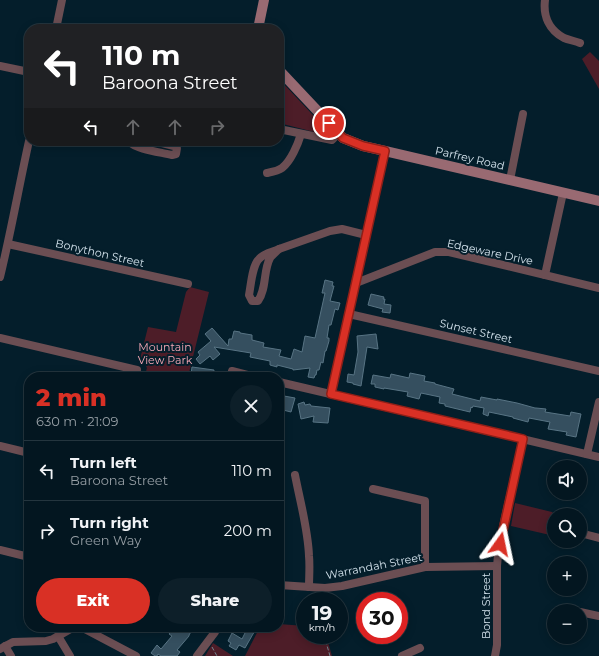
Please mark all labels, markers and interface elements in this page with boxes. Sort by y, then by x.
text: 110 m [102,38,180,72]
icon: left [36,40,88,92]
text: Baroona Street [102,72,238,94]
pin [312,106,346,140]
icon: arrive [318,112,340,134]
icon: left [80,116,102,138]
icon: ahead [122,116,144,138]
icon: ahead [164,116,186,138]
icon: right [206,116,228,138]
street label: Parfrey Road [434,143,506,173]
street label: Bonython Street [54,236,146,270]
street label: Edgeware Drive [446,236,535,268]
street label: Sunset Street [438,316,514,346]
park label: Mountain View Park [138,340,193,367]
text: 2 min [36,383,107,412]
button: close [230,385,272,427]
text: 630 m · 21:09 [36,413,119,429]
text: Turn left [70,453,137,472]
icon: left [36,460,58,482]
map controls [547,460,587,644]
button: sound [547,460,587,500]
text: 110 m [231,461,272,480]
text: Baroona Street [70,472,168,488]
button: search [547,508,587,548]
text: Turn right [70,513,149,532]
icon: right [36,520,58,542]
text: 200 m [224,521,272,540]
position arrow [479,523,521,565]
text: Green Way [70,532,141,548]
street label: Warrandah Street [325,550,424,582]
button: + [547,556,587,596]
street label: Bond Street [479,572,493,639]
button: Exit [36,578,150,624]
button: Share [158,578,272,624]
speed limit sign: 30 [356,592,408,644]
text: 19 [312,601,332,625]
button: − [547,604,587,644]
text: km/h [309,621,335,634]

